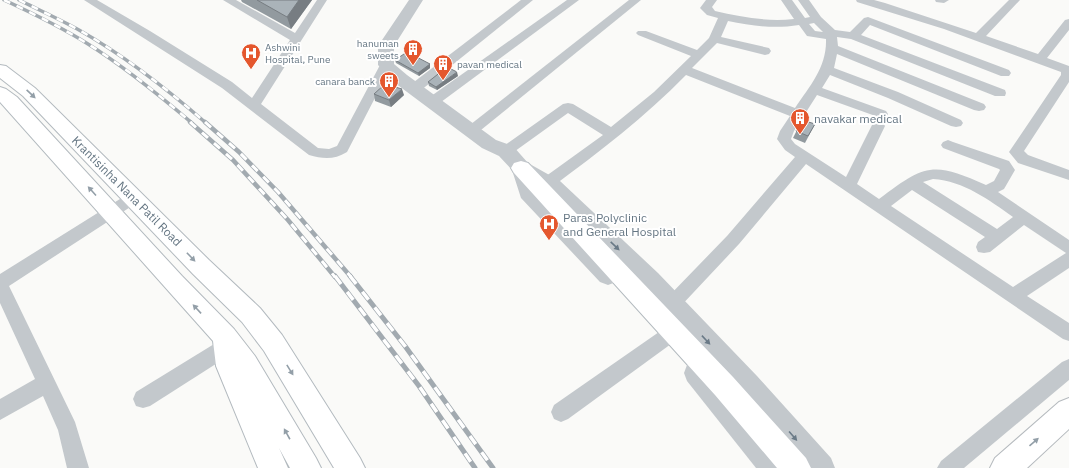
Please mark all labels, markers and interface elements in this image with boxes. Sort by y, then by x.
place label: hanuman sweets [357,37,399,62]
building icon: hanuman sweets [402,38,424,66]
place label: Ashwini Hospital, Pune [265,41,331,66]
hospital icon: Ashwini Hospital, Pune [240,42,262,70]
building icon: pavan medical [432,53,454,81]
place label: pavan medical [457,58,522,71]
building icon: canara banck [378,70,400,98]
place label: canara banck [315,75,376,88]
one-way arrow [26,89,36,99]
building icon: navakar medical [789,107,811,135]
place label: navakar medical [814,111,902,126]
street label: Krantisinha Nana Patil Road [69,133,185,249]
one-way arrow [88,186,97,196]
place label: Paras Polyclinic and General Hospital [563,210,676,239]
hospital icon: Paras Polyclinic and General Hospital [538,213,560,241]
one-way arrow [610,242,620,251]
one-way arrow [186,252,196,262]
one-way arrow [192,304,202,314]
one-way arrow [701,334,710,345]
one-way arrow [286,365,294,375]
one-way arrow [283,428,290,440]
one-way arrow [788,431,797,441]
one-way arrow [1029,438,1039,447]

